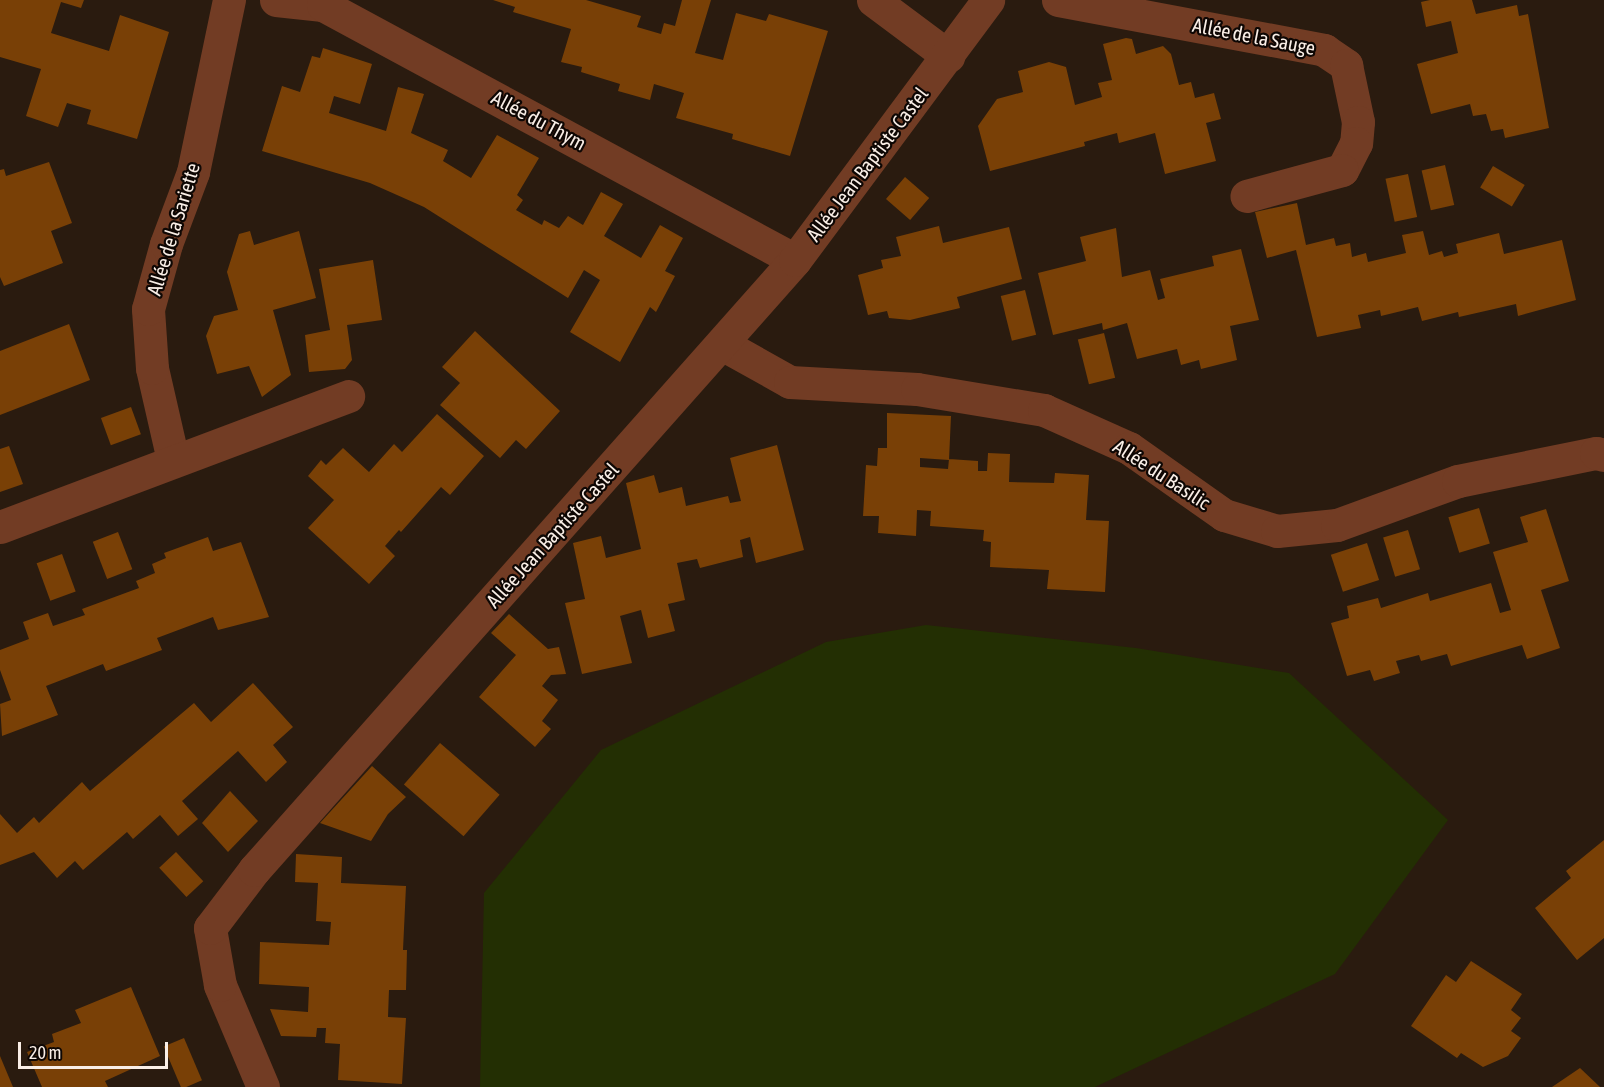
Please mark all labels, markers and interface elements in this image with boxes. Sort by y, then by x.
street label: Allée de la Sauge [1191,12,1317,60]
street label: Allée Jean Baptiste Castel [801,82,933,246]
street label: Allée du Thym [488,85,590,155]
street label: Allée de la Sariette [141,160,205,298]
street label: Allée du Basilic [1109,434,1215,514]
street label: Allée Jean Baptiste Castel [481,458,623,612]
scale bar [21,1030,171,1068]
text: 20 m [29,1042,61,1063]

